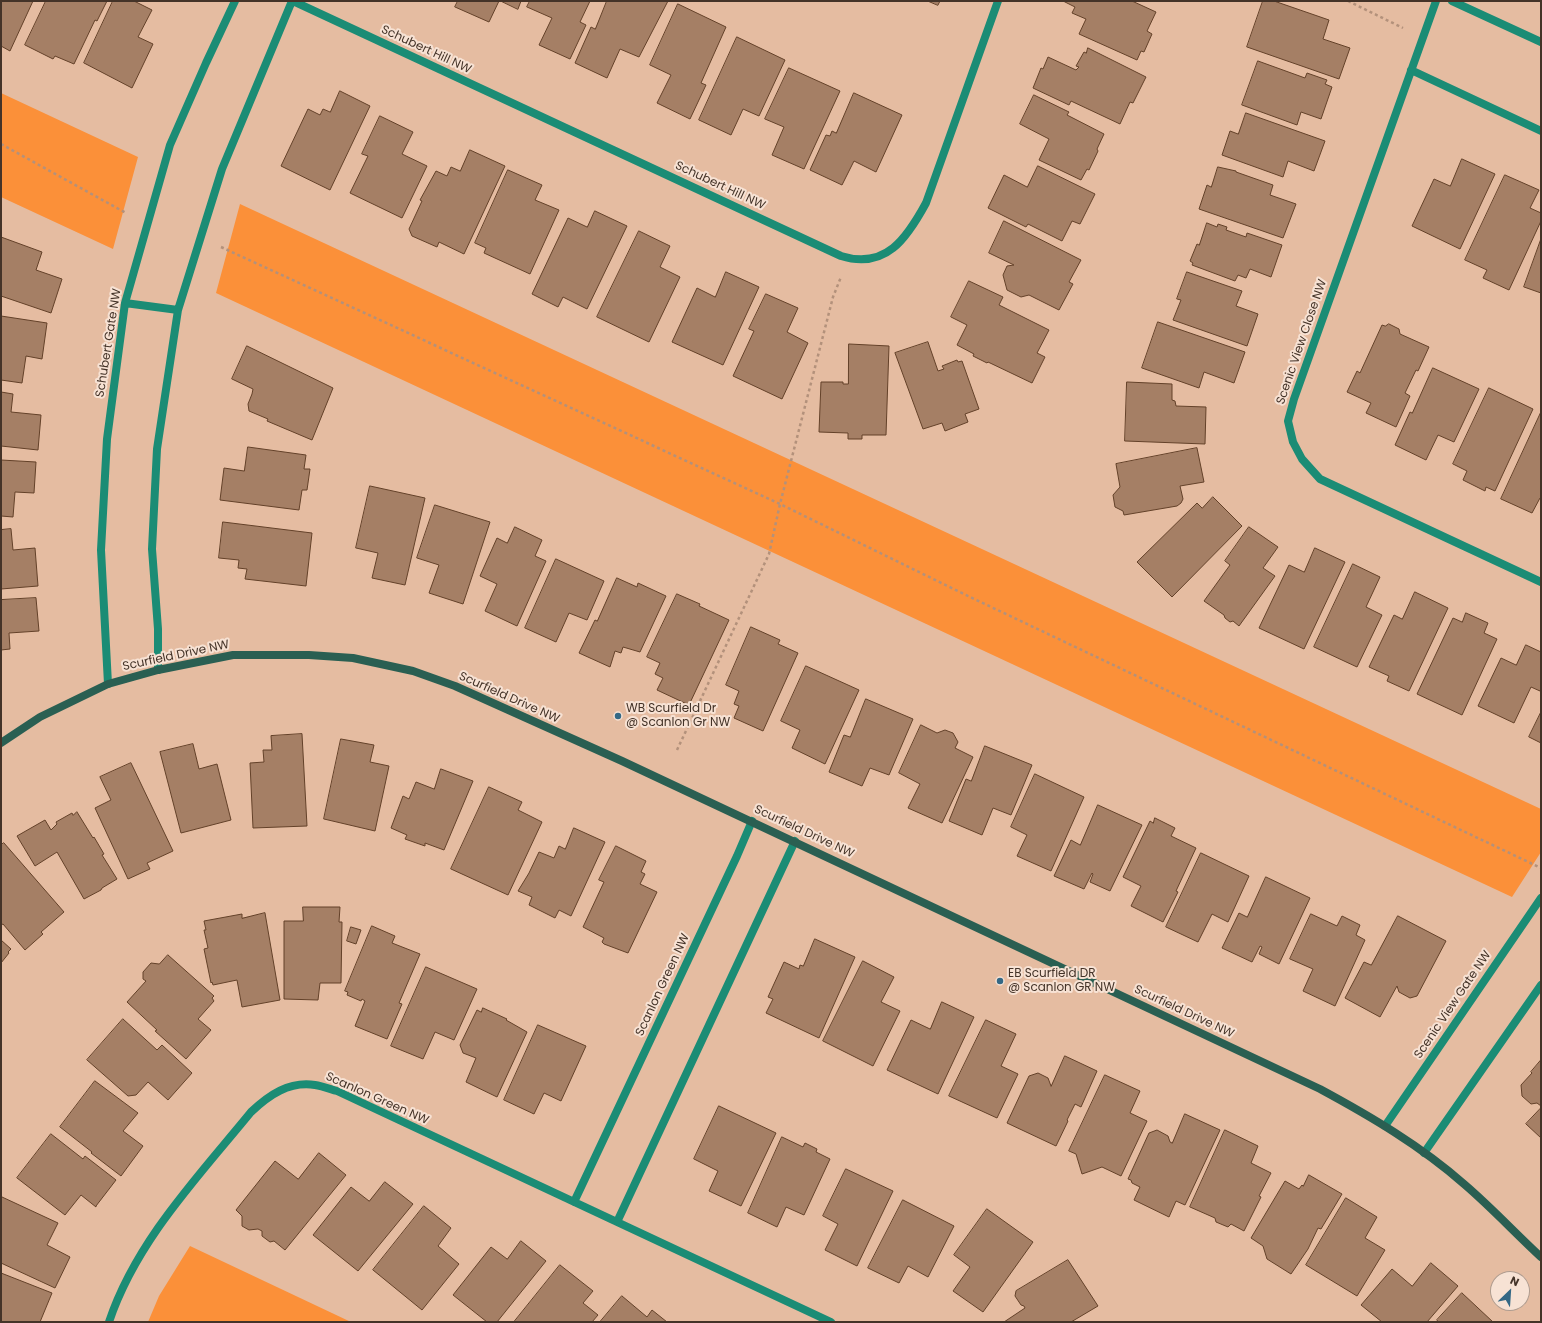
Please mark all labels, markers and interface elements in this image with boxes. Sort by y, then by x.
street label: Schubert Hill NW [379,23,473,77]
street label: Schubert Hill NW [673,159,767,213]
street label: Scenic View Close NW [1274,278,1330,406]
street label: Schubert Gate NW [93,288,125,398]
street label: Scurfield Drive NW [121,638,231,674]
street label: Scurfield Drive NW [456,669,562,727]
place label: WB Scurfield Dr @ Scanlon Gr NW [626,702,730,730]
marker: WB Scurfield Dr @ Scanlon Gr NW [613,711,623,721]
street label: Scurfield Drive NW [752,803,856,861]
street label: Scanlon Green NW [633,931,693,1039]
street label: Scenic View Gate NW [1412,948,1494,1062]
place label: EB Scurfield DR @ Scanlon GR NW [1008,967,1115,995]
marker: EB Scurfield DR @ Scanlon GR NW [995,976,1005,986]
street label: Scurfield Drive NW [1132,983,1236,1041]
street label: Scanlon Green NW [323,1070,431,1128]
north arrow [1490,1271,1530,1311]
text: N [1508,1272,1522,1290]

